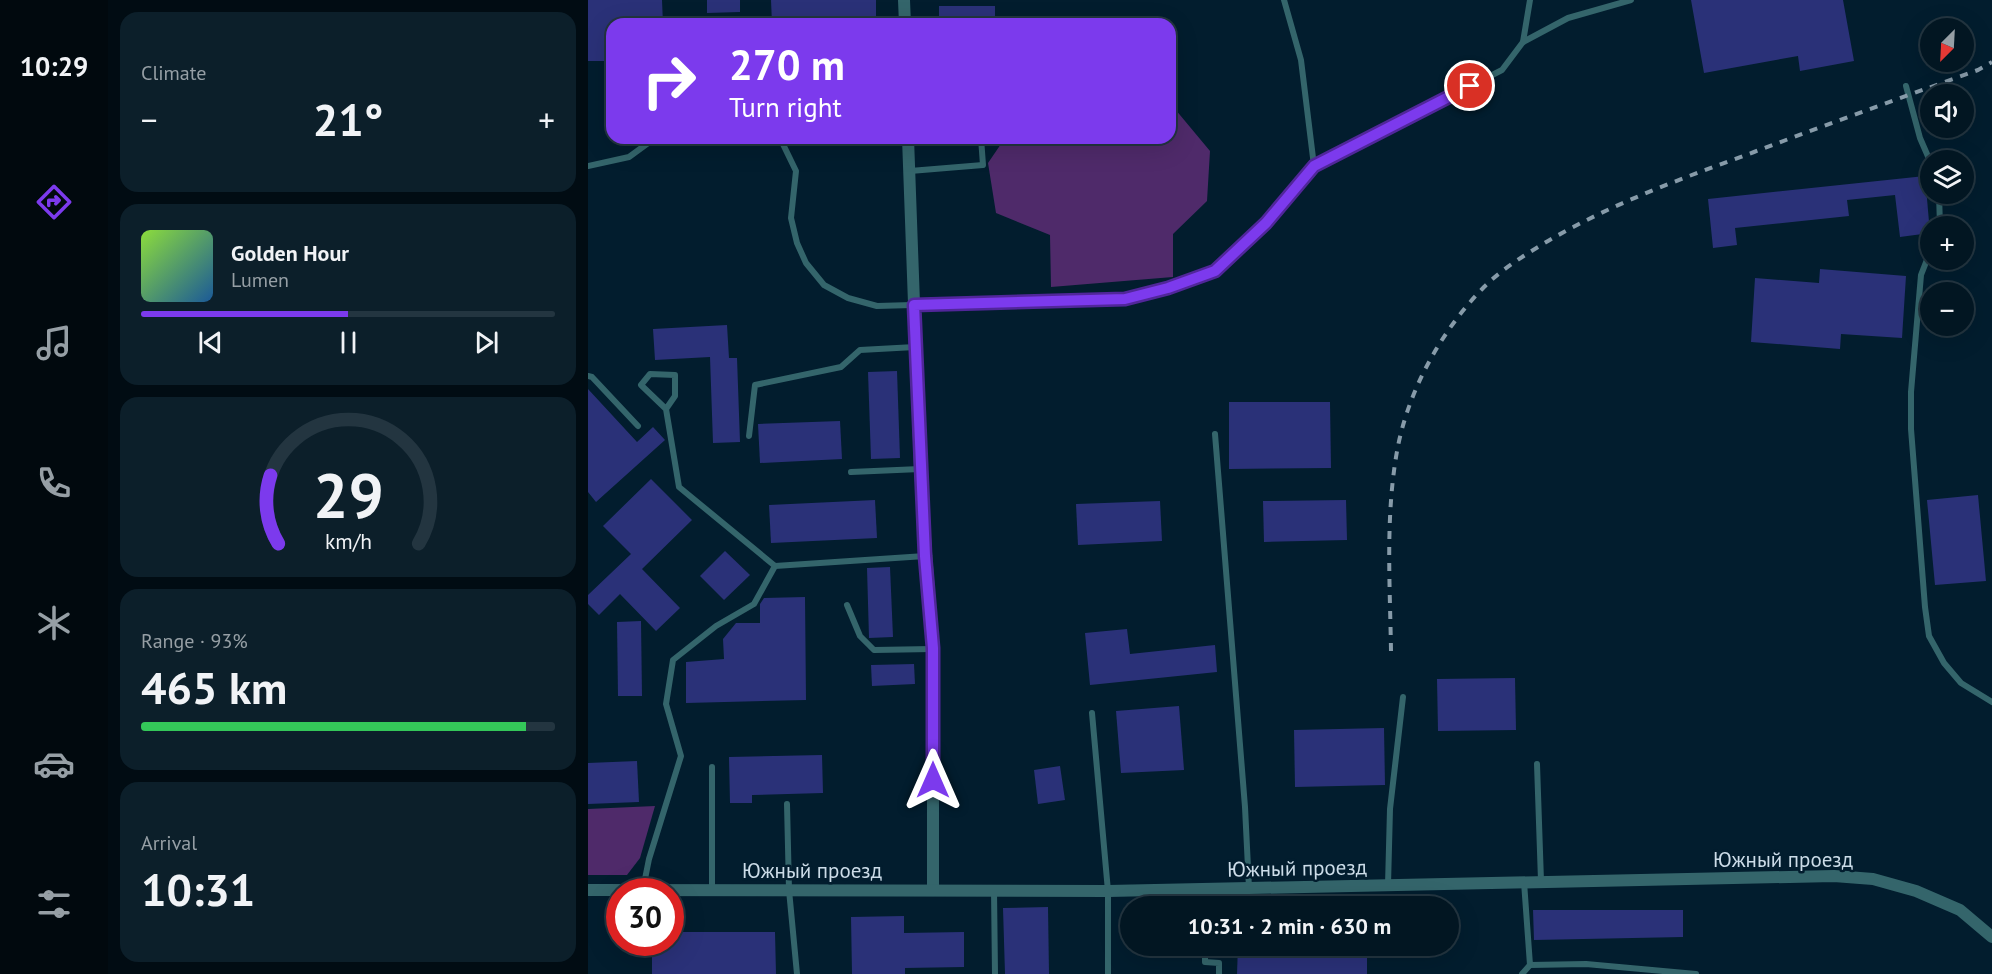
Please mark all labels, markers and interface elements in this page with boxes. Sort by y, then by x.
north arrow [1920,18,1974,72]
map controls [1920,18,1974,336]
text: 270 m [729,37,845,92]
icon: right [630,42,708,120]
text: 10:29 [20,49,88,83]
text: Climate [141,60,207,86]
pin [1444,60,1495,111]
icon: arrive [1453,69,1486,102]
button: sound [1920,84,1974,138]
text: 21° [313,90,383,148]
text: Turn right [729,90,842,124]
text: − [141,98,158,141]
text: + [538,98,555,141]
button: layers [1920,150,1974,204]
icon: directions [33,181,75,223]
button: + [1920,216,1974,270]
text: Golden Hour [231,239,349,267]
text: Lumen [231,267,289,293]
button: − [1920,282,1974,336]
icon: music [33,322,75,364]
icon: previous [194,326,227,359]
icon: pause [332,326,365,359]
icon: next [470,326,503,359]
text: 29 [313,454,383,535]
icon: phone [33,462,75,504]
text: km/h [324,527,371,555]
icon: climate [33,602,75,644]
text: Range · 93% [141,628,248,654]
text: 465 km [141,658,287,716]
icon: car [33,743,75,785]
position arrow [901,748,965,812]
text: Arrival [141,830,197,856]
street label: Южный проезд [1713,846,1853,873]
street label: Южный проезд [1227,853,1367,883]
street label: Южный проезд [742,857,882,884]
text: 10:31 [141,860,255,918]
speed limit sign: 30 [606,878,684,956]
icon: filters [33,883,75,925]
text: 10:31 · 2 min · 630 m [1188,912,1391,940]

